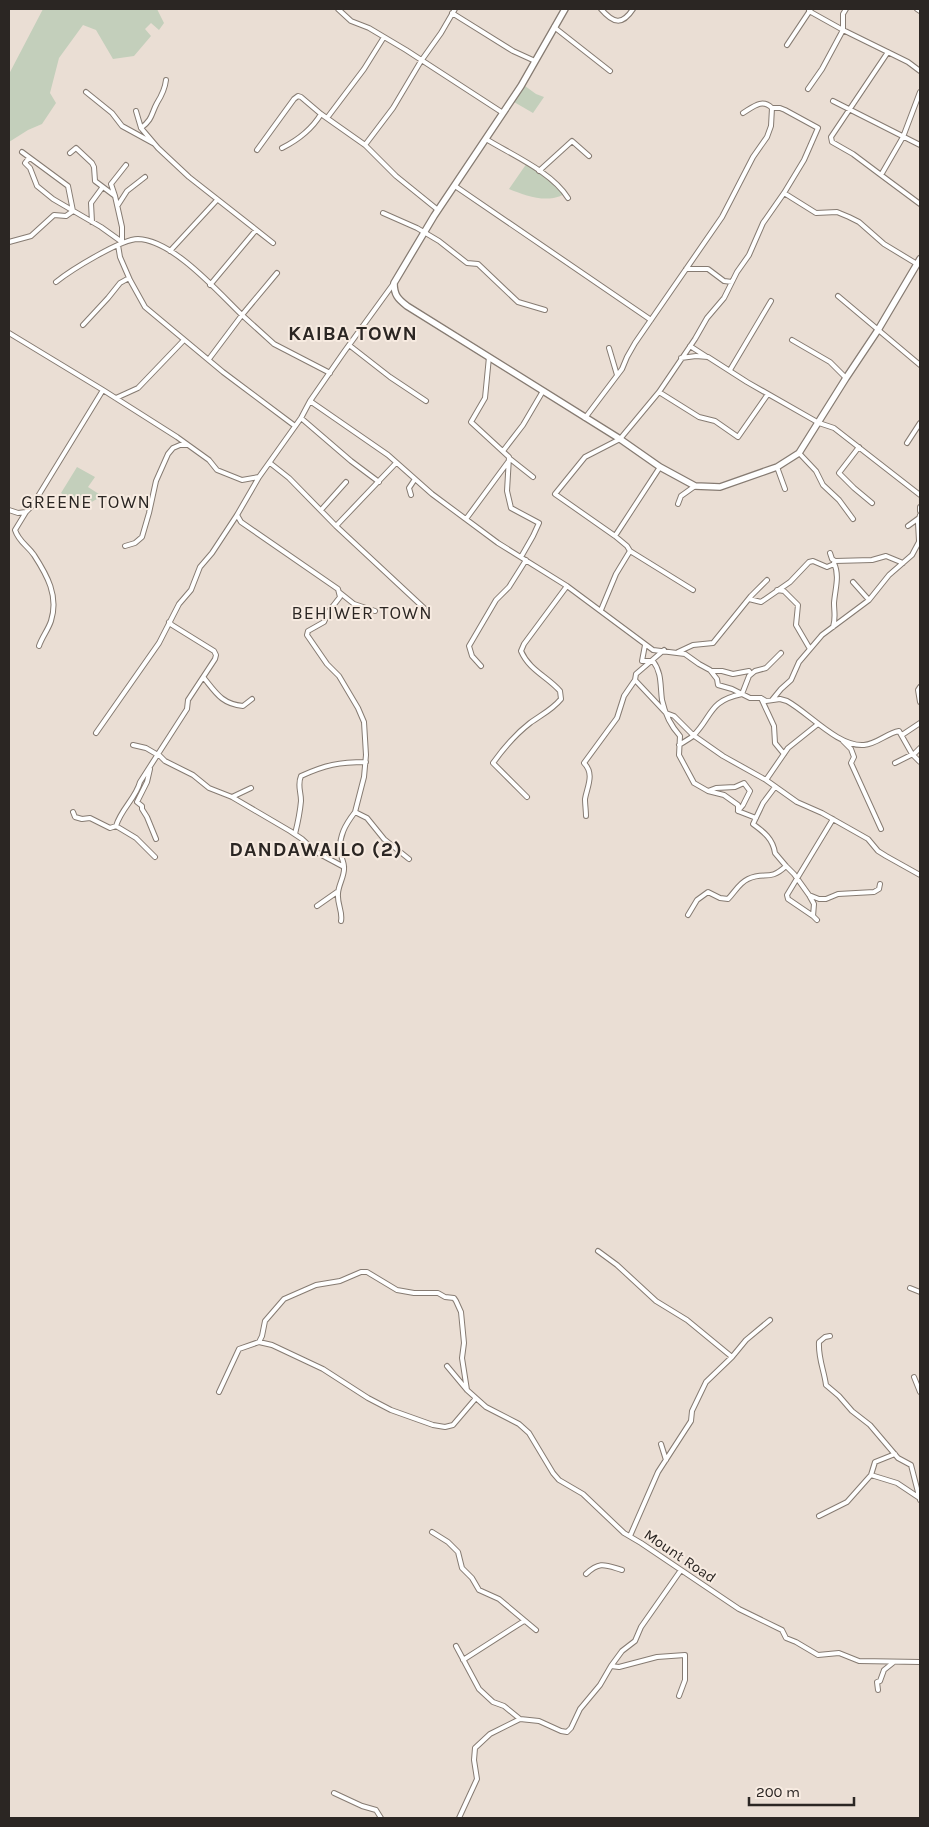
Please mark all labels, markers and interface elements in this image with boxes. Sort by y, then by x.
district label: KAIBA TOWN [288,322,418,345]
district label: GREENE TOWN [21,491,151,513]
district label: BEHIWER TOWN [292,602,432,624]
district label: DANDAWAILO (2) [229,838,403,861]
street label: Mount Road [641,1525,719,1587]
scale bar [749,1774,854,1806]
text: 200 m [756,1783,800,1801]

